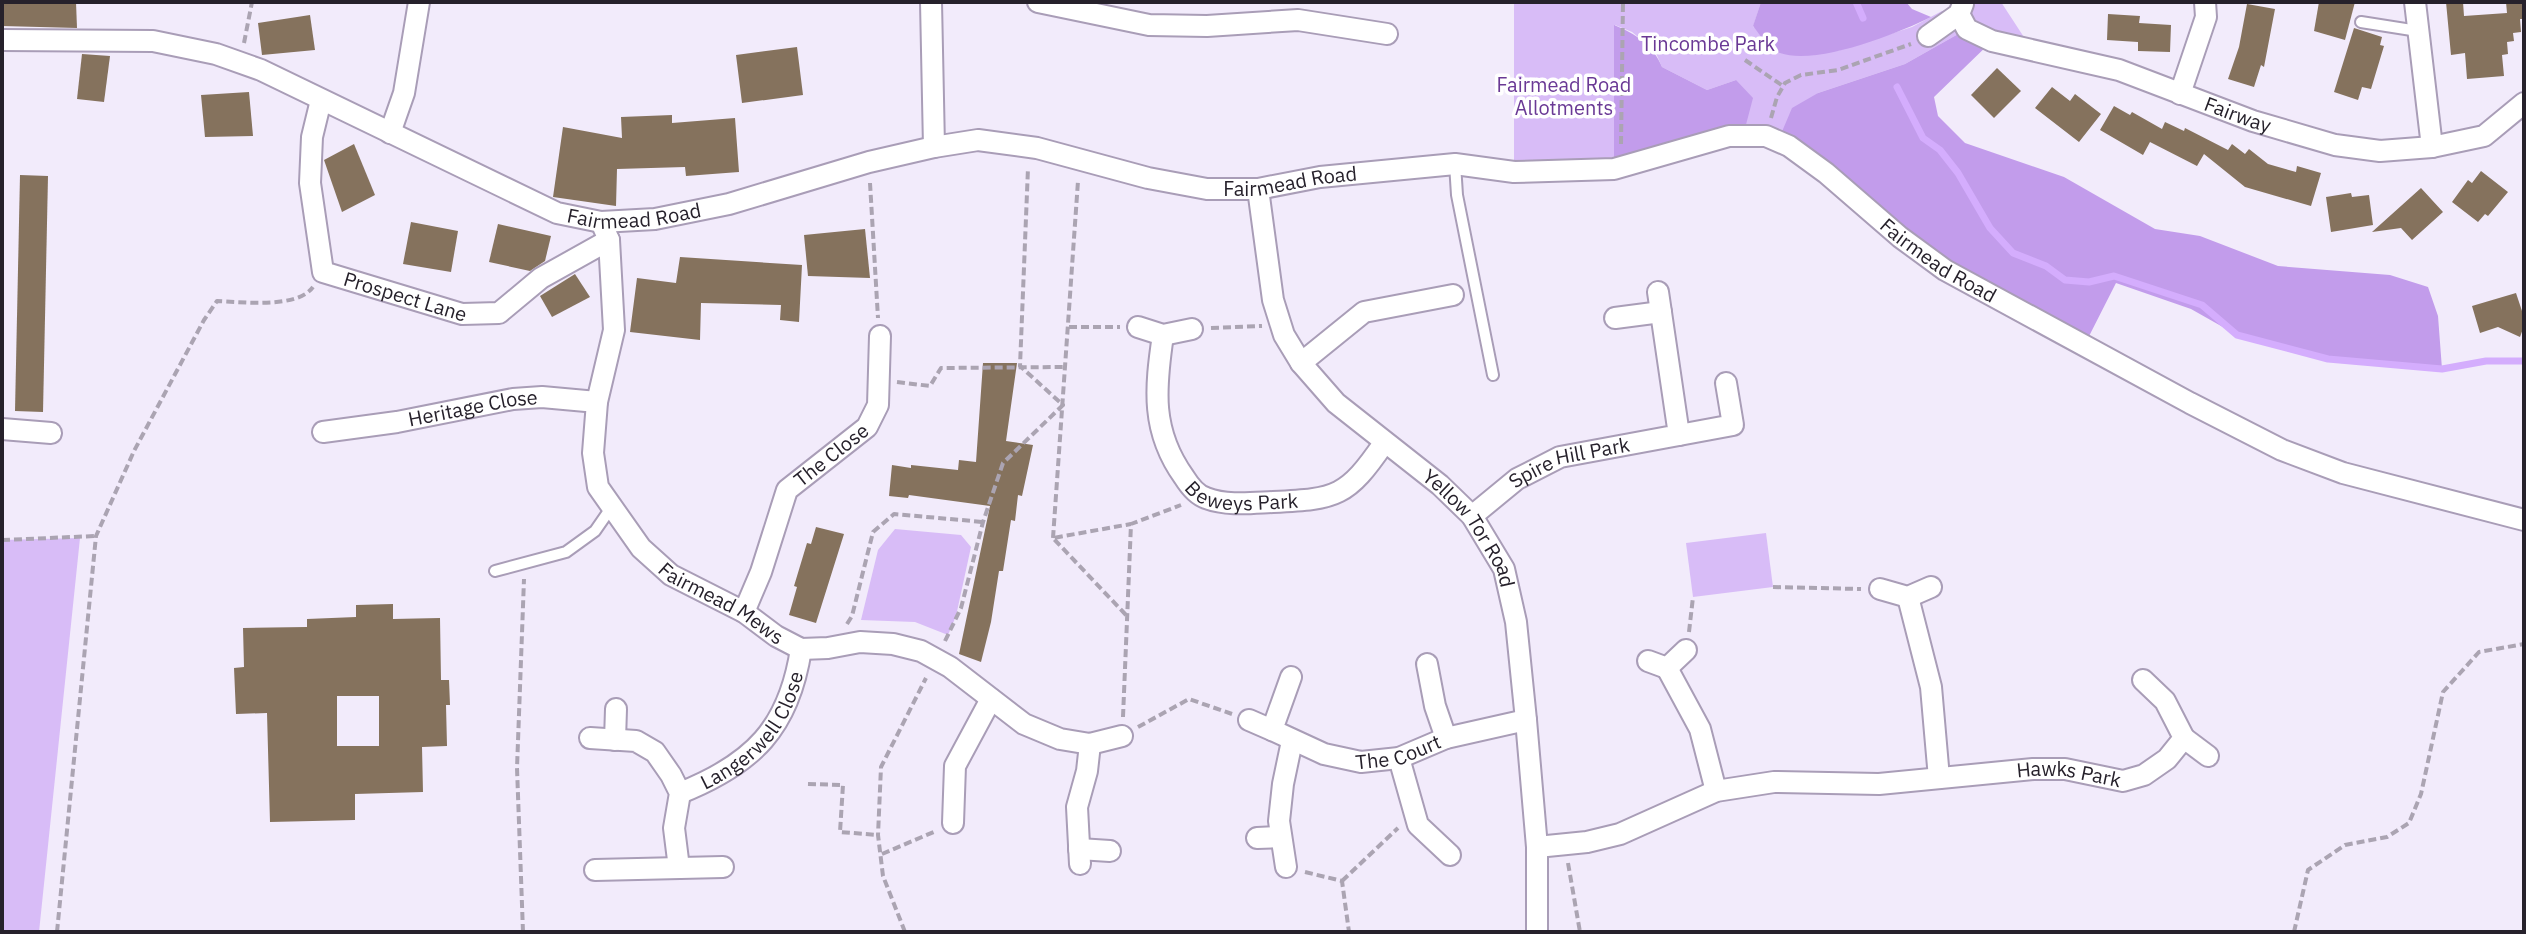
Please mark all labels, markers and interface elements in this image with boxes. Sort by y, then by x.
park label: Tincombe Park [1641,30,1776,57]
park label: Fairmead Road Allotments [1497,71,1631,121]
street label: Fairway [2201,90,2274,139]
street label: Fairmead Road [1223,160,1358,202]
street label: Fairmead Road [565,196,703,235]
street label: Fairmead Road [1875,212,2001,308]
street label: Prospect Lane [340,265,470,328]
street label: Heritage Close [406,383,539,432]
street label: The Close [788,417,874,493]
street label: Spire Hill Park [1502,430,1632,494]
street label: Yellow Tor Road [1417,462,1522,590]
street label: Beweys Park [1179,475,1299,516]
street label: Fairmead Mews [653,556,788,650]
street label: Langerwell Close [696,668,809,795]
street label: The Court [1354,728,1445,775]
street label: Hawks Park [2015,755,2124,793]

